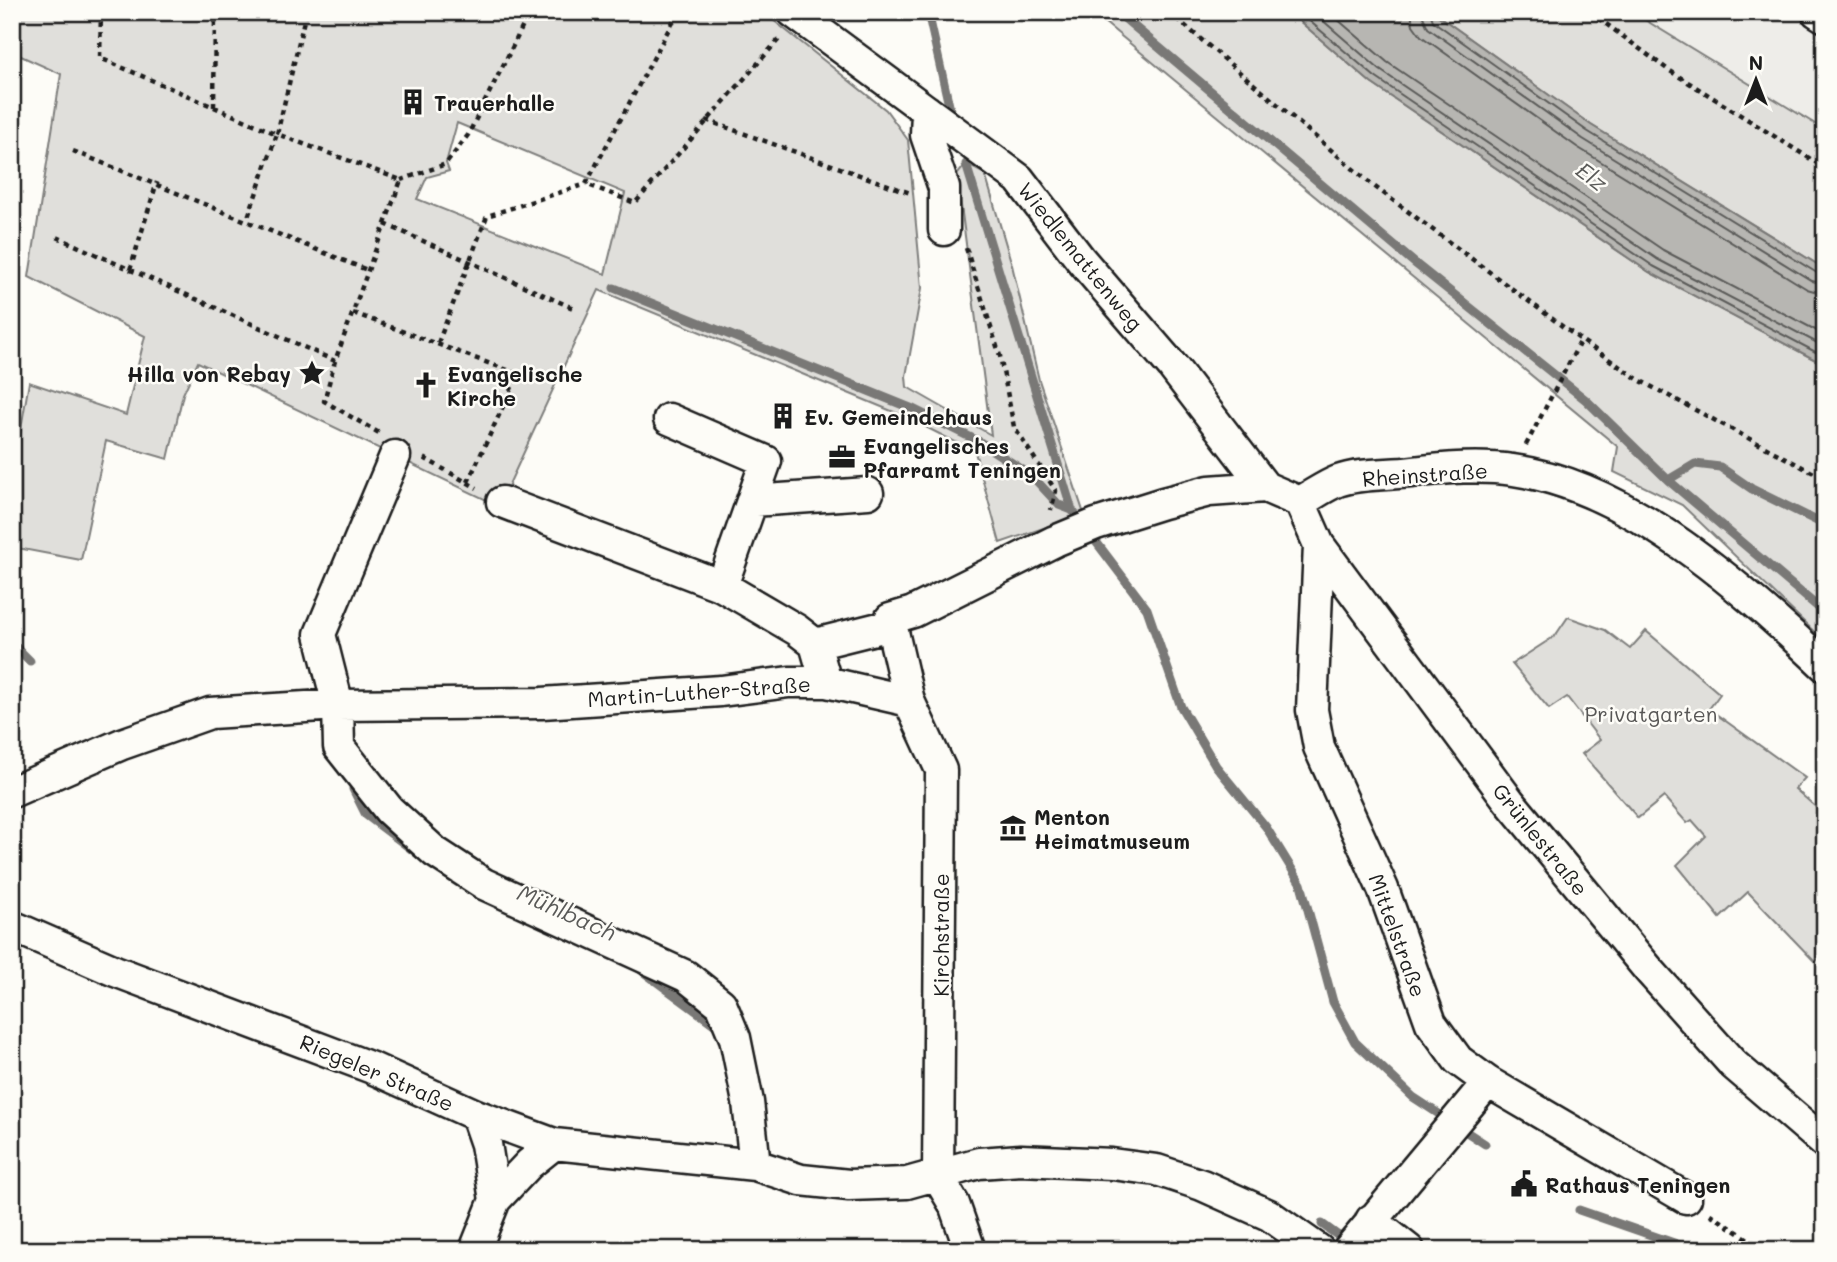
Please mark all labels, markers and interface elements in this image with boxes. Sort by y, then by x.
north arrow [1722,46,1792,116]
text: N [1749,50,1763,75]
building icon: Trauerhalle [398,87,428,117]
place label: Trauerhalle [434,89,555,116]
water label: Elz [1570,154,1614,198]
street label: Wiedlemattenweg [1013,176,1149,336]
place icon: Hilla von Rebay [297,358,327,388]
place label: Hilla von Rebay [127,360,291,388]
place label: Evangelische Kirche [447,360,582,411]
church icon: Evangelische Kirche [411,370,441,400]
building icon: Ev. Gemeindehaus [768,401,798,431]
place label: Ev. Gemeindehaus [804,403,992,430]
place label: Evangelisches Pfarramt Teningen [863,432,1061,483]
office icon: Evangelisches Pfarramt Teningen [827,442,857,472]
street label: Rheinstraße [1361,456,1489,492]
street label: Martin-Luther-Straße [587,670,811,712]
park label: Privatgarten [1585,700,1717,727]
street label: Grünlestraße [1487,777,1595,901]
place label: Menton Heimatmuseum [1034,803,1190,854]
museum icon: Menton Heimatmuseum [998,813,1028,843]
street label: Mittelstraße [1363,870,1433,1000]
street label: Kirchstraße [927,873,954,997]
water label: Mühlbach [513,877,621,947]
street label: Riegeler Straße [296,1027,458,1117]
public building icon: Rathaus Teningen [1509,1169,1539,1199]
place label: Rathaus Teningen [1545,1171,1730,1198]

